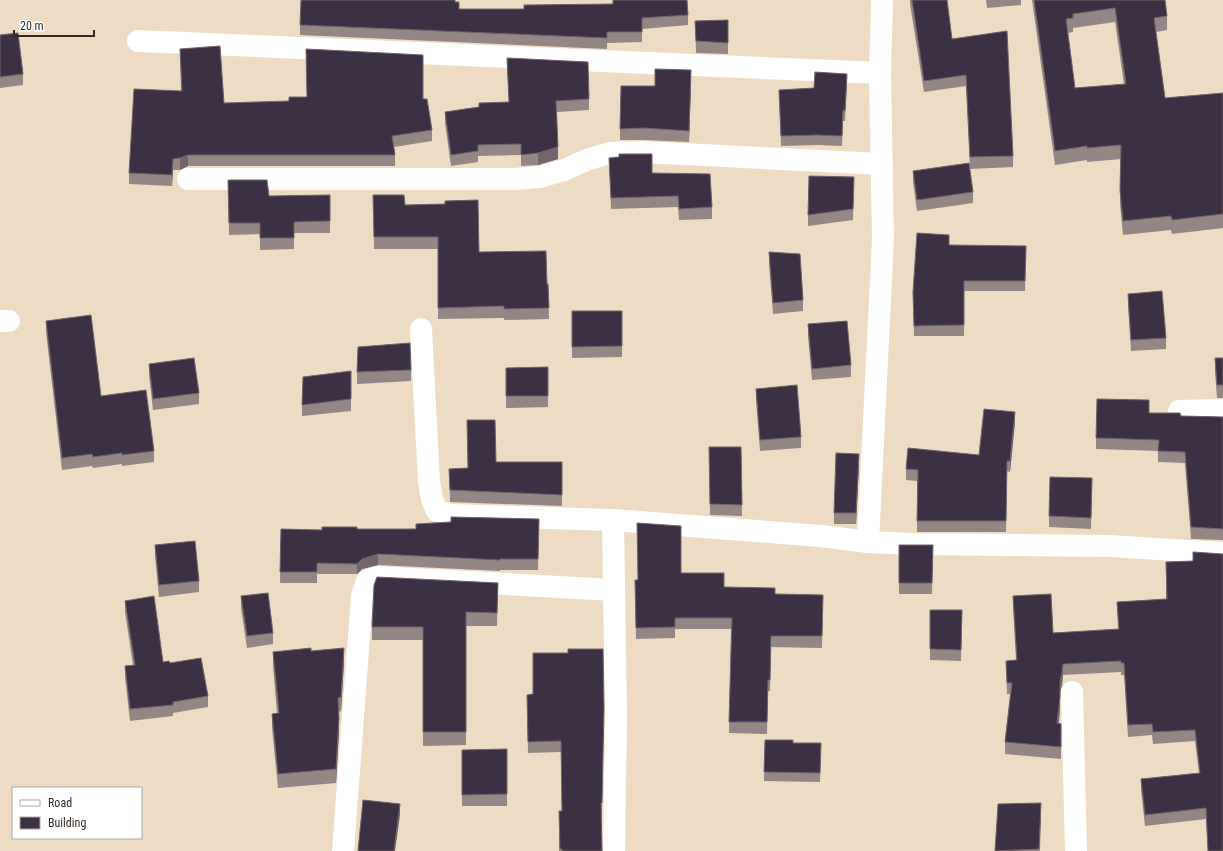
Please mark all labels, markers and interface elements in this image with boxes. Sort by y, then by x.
scale bar [14,12,94,38]
text: 20 m [20,19,44,33]
legend [12,787,142,839]
text: Road [48,796,72,810]
text: Building [48,816,86,830]

